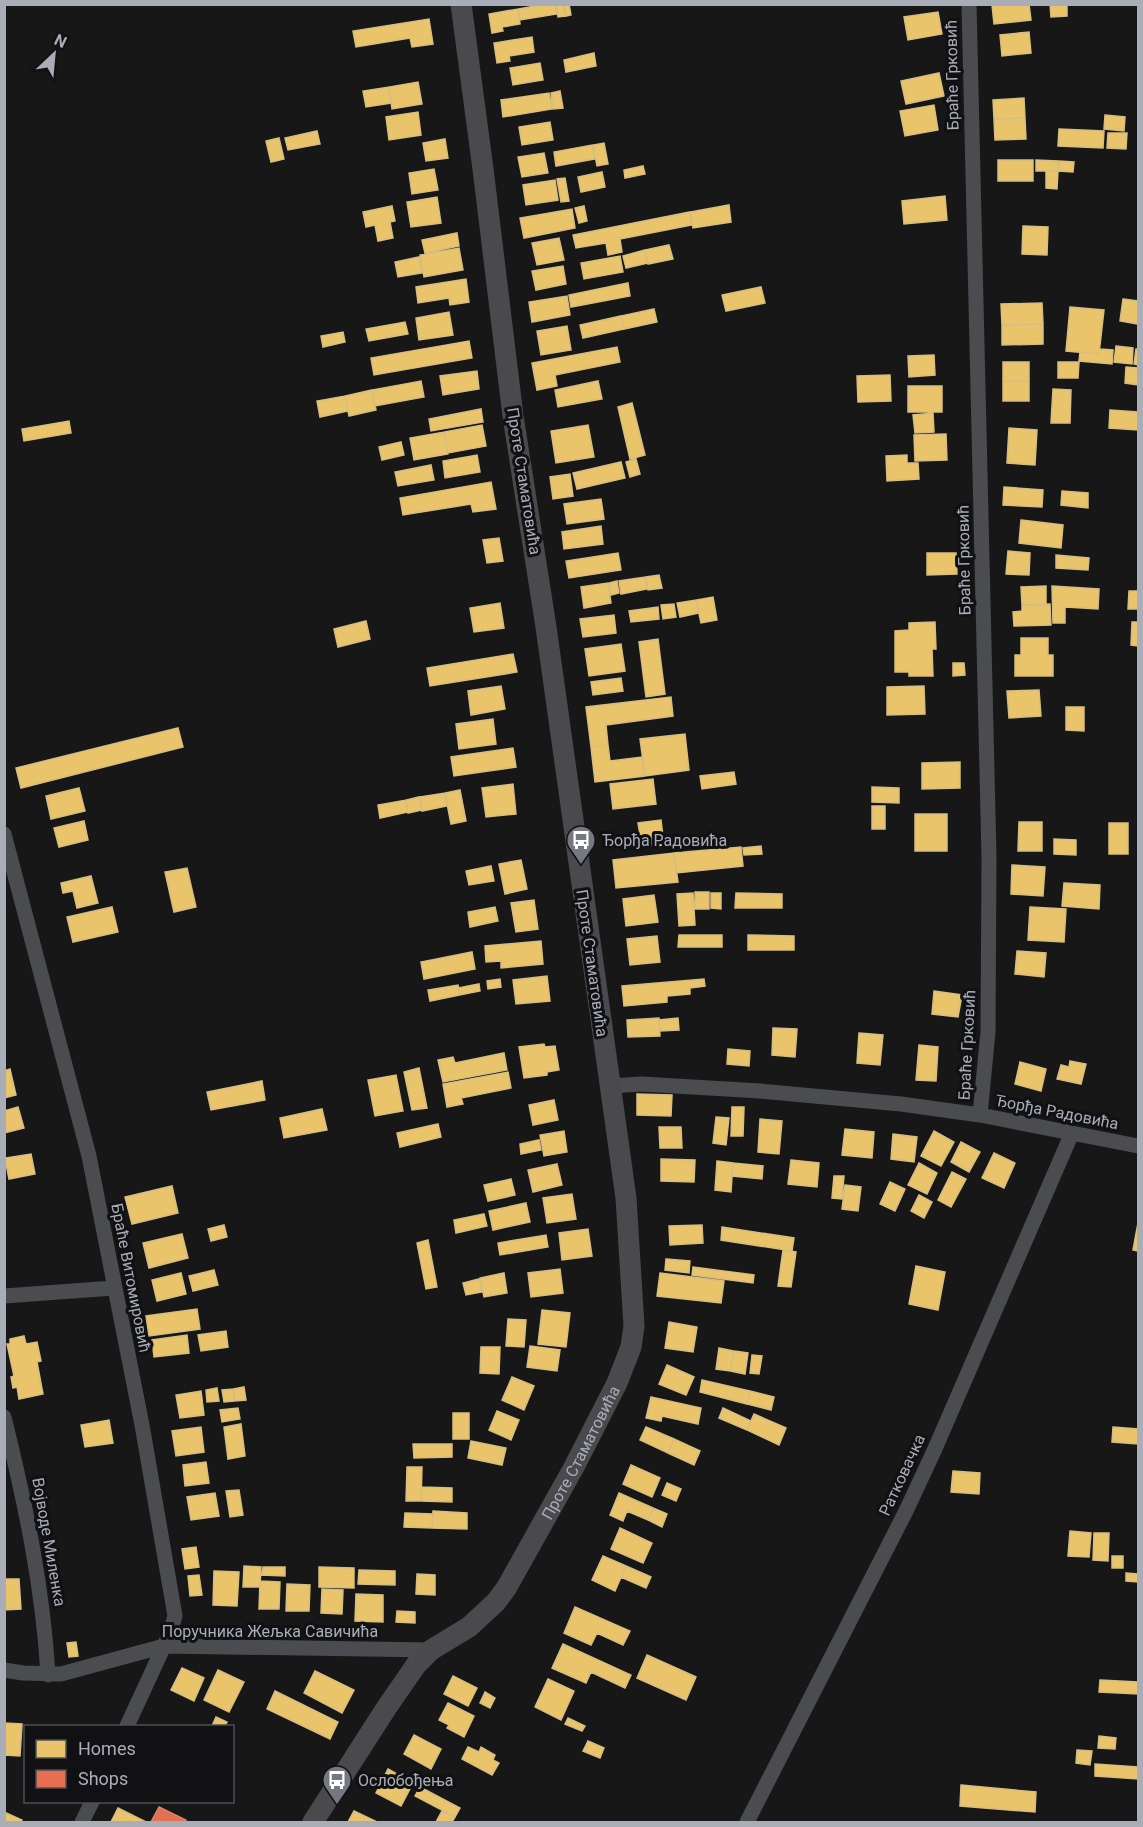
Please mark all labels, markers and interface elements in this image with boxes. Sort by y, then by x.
street label: Браће Грковић [942,20,962,130]
north arrow [24,24,84,84]
text: N [51,30,70,52]
street label: Проте Стаматовића [503,406,545,556]
street label: Браће Грковић [954,505,974,615]
bus stop icon: Ђорђа Радовића [565,824,597,866]
place label: Ђорђа Радовића [602,831,727,850]
street label: Проте Стаматовића [572,888,612,1038]
street label: Браће Грковић [955,989,979,1101]
street label: Ђорђа Радовића [994,1091,1120,1133]
street label: Браће Витомировић [107,1202,155,1354]
street label: Проте Стаматовића [537,1382,624,1523]
street label: Ратковачка [875,1431,929,1519]
street label: Војводе Миленка [28,1476,70,1608]
street label: Поручника Жељка Савичића [162,1622,378,1641]
legend [24,1725,234,1803]
text: Homes [78,1738,136,1759]
bus stop icon: Ослобођења [321,1764,353,1806]
text: Shops [78,1768,128,1789]
place label: Ослобођења [358,1771,454,1790]

